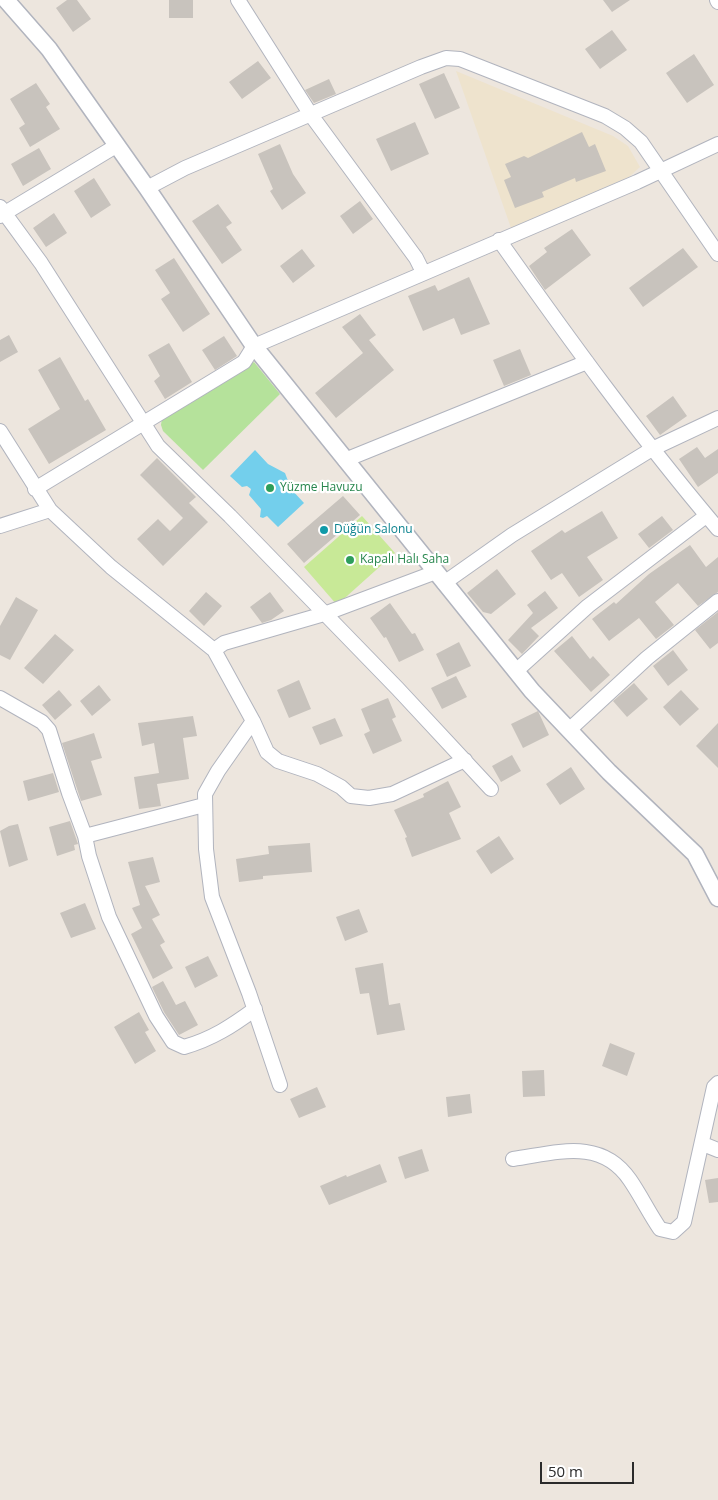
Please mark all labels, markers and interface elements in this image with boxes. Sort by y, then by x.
place label: Yüzme Havuzu [280,481,363,495]
marker: Yüzme Havuzu [264,482,276,494]
place label: Düğün Salonu [334,523,413,537]
marker: Düğün Salonu [318,524,330,536]
place label: Kapalı Halı Saha [360,553,449,567]
marker: Kapalı Halı Saha [344,554,356,566]
scale bar [543,1452,637,1484]
text: 50 m [548,1461,583,1481]

